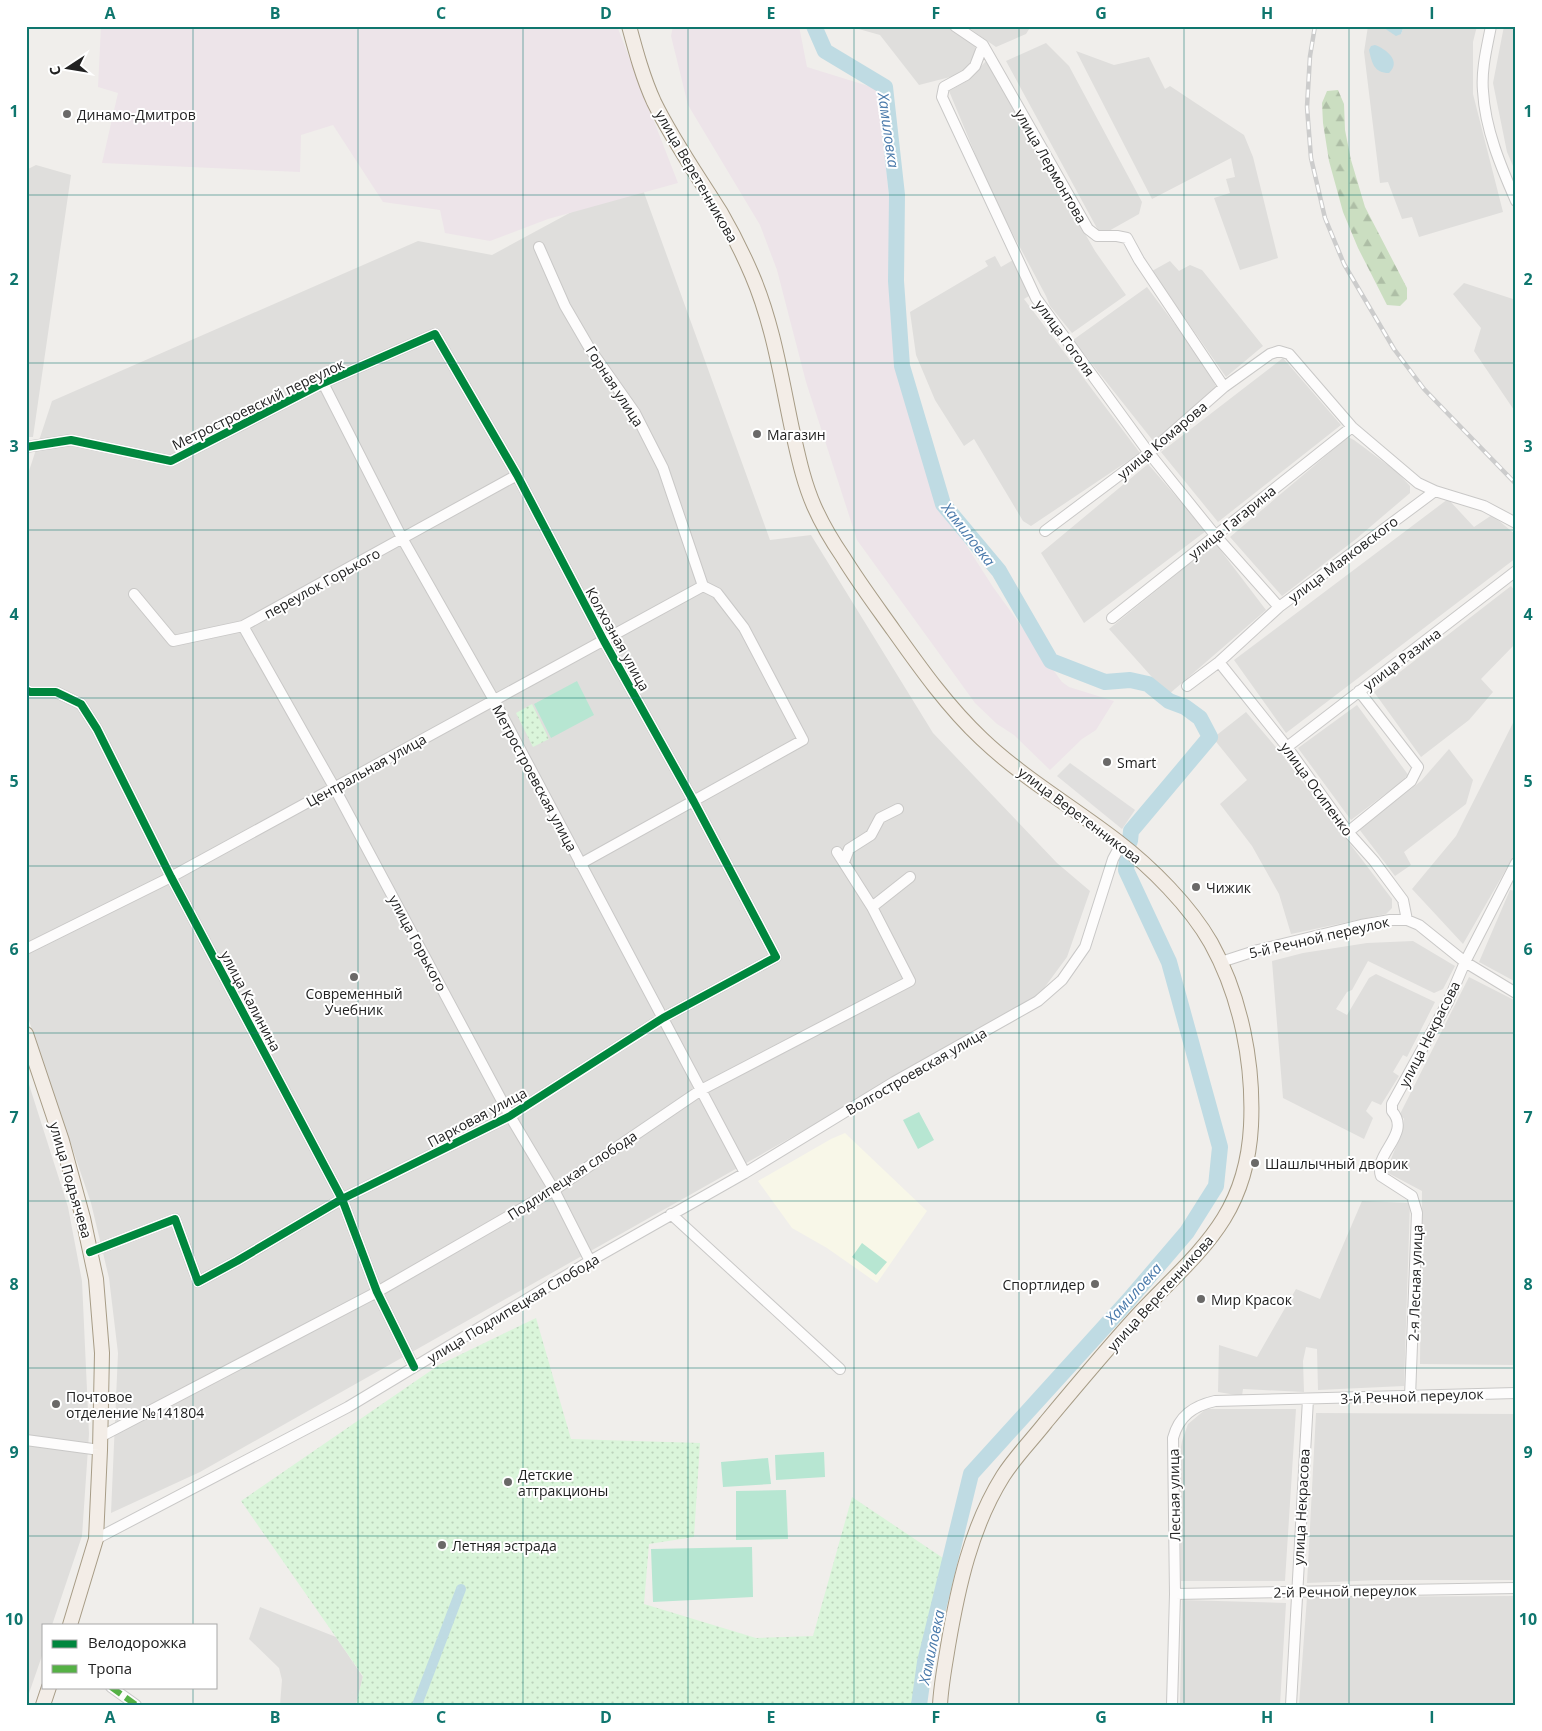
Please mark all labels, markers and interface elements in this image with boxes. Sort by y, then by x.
text: A [104,2,116,24]
text: B [270,2,280,24]
text: C [436,2,446,24]
text: D [600,2,612,24]
text: E [767,2,776,24]
text: F [932,2,940,24]
text: G [1095,2,1107,24]
text: H [1261,2,1273,24]
text: I [1429,2,1435,24]
north arrow [42,42,92,92]
text: С [45,64,65,77]
water label: Хамиловка [874,90,904,169]
text: 1 [9,100,19,122]
text: 1 [1523,100,1533,122]
place label: Динамо-Дмитров [77,105,196,124]
street label: улица Лермонтова [1011,105,1091,227]
street label: улица Веретенникова [651,106,743,246]
marker: Динамо-Дмитров [61,108,73,120]
text: 2 [9,268,19,290]
text: 2 [1523,268,1533,290]
street label: улица Гоголя [1031,296,1099,380]
street label: Горная улица [582,342,648,430]
street label: Метростроевский переулок [169,354,348,454]
street label: улица Комарова [1113,397,1211,483]
place label: Магазин [767,425,826,444]
marker: Магазин [751,428,763,440]
text: 3 [9,435,19,457]
text: 3 [1523,435,1533,457]
street label: улица Гагарина [1184,481,1280,563]
water label: Хамиловка [937,497,1000,570]
street label: улица Маяковского [1284,511,1402,607]
street label: переулок Горького [261,543,383,623]
street label: Колхозная улица [582,584,654,694]
text: 4 [9,603,19,625]
text: 4 [1523,603,1533,625]
street label: улица Разина [1359,624,1445,694]
street label: Метростроевская улица [488,701,582,855]
street label: Центральная улица [302,729,430,811]
street label: улица Осипенко [1276,738,1358,840]
place label: Smart [1117,753,1156,772]
marker: Smart [1101,756,1113,768]
street label: улица Веретенникова [1014,762,1146,868]
text: 5 [9,770,19,792]
text: 5 [1523,770,1533,792]
place label: Чижик [1206,878,1252,897]
marker: Чижик [1190,881,1202,893]
street label: улица Горького [385,891,451,995]
street label: 5-й Речной переулок [1247,911,1392,962]
text: 6 [9,938,19,960]
text: 6 [1523,938,1533,960]
street label: улица Калинина [216,947,286,1055]
marker: Современный Учебник [348,971,360,983]
street label: улица Некрасова [1394,978,1464,1090]
place label: Современный Учебник [305,984,403,1019]
street label: Волгостроевская улица [842,1023,990,1119]
street label: Парковая улица [424,1083,530,1151]
text: 7 [9,1106,19,1128]
text: 7 [1523,1106,1533,1128]
street label: улица Подъячева [45,1120,97,1240]
street label: Подлипецкая слобода [504,1126,640,1224]
place label: Шашлычный дворик [1265,1154,1409,1173]
marker: Шашлычный дворик [1249,1157,1261,1169]
street label: 2-я Лесная улица [1403,1224,1427,1342]
street label: улица Веретенникова [1103,1231,1217,1355]
street label: улица Подлипецкая Слобода [424,1249,602,1367]
water label: Хамиловка [1100,1258,1166,1329]
text: 8 [9,1273,19,1295]
text: 8 [1523,1273,1533,1295]
place label: Спортлидер [1003,1275,1085,1294]
marker: Спортлидер [1089,1278,1101,1290]
place label: Мир Красок [1211,1290,1293,1309]
marker: Мир Красок [1195,1293,1207,1305]
street label: 3-й Речной переулок [1340,1384,1485,1408]
place label: Почтовое отделение №141804 [66,1387,204,1422]
marker: Почтовое отделение №141804 [50,1398,62,1410]
text: 9 [9,1441,19,1463]
text: 9 [1523,1441,1533,1463]
street label: Лесная улица [1164,1448,1184,1542]
street label: улица Некрасова [1288,1448,1314,1566]
place label: Детские аттракционы [518,1465,608,1500]
marker: Детские аттракционы [502,1476,514,1488]
place label: Летняя эстрада [452,1536,557,1555]
marker: Летняя эстрада [436,1539,448,1551]
street label: 2-й Речной переулок [1273,1580,1418,1602]
water label: Хамиловка [913,1607,949,1687]
text: 10 [5,1608,23,1630]
text: 10 [1519,1608,1537,1630]
legend [42,1624,218,1688]
text: Велодорожка [88,1632,187,1652]
text: Тропа [88,1658,132,1678]
text: A [104,1706,116,1728]
text: B [270,1706,280,1728]
text: C [436,1706,446,1728]
text: D [600,1706,612,1728]
text: E [767,1706,776,1728]
text: F [932,1706,940,1728]
text: G [1095,1706,1107,1728]
text: H [1261,1706,1273,1728]
text: I [1429,1706,1435,1728]

